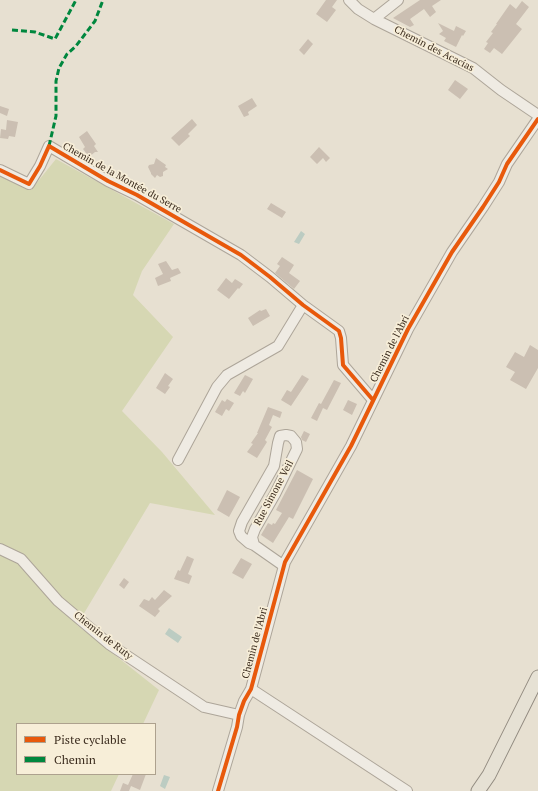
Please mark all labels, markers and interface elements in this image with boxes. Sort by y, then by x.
street label: Chemin des Acacias [392,24,476,74]
street label: Chemin de la Montée du Serre [60,140,184,216]
street label: Chemin de l'Abri [368,314,412,384]
street label: Rue Simone Veil [252,458,296,528]
street label: Chemin de l'Abri [240,606,270,680]
street label: Chemin de Ruty [71,609,135,663]
legend [16,723,156,775]
text: Piste cyclable [54,732,126,747]
text: Chemin [54,752,96,767]

